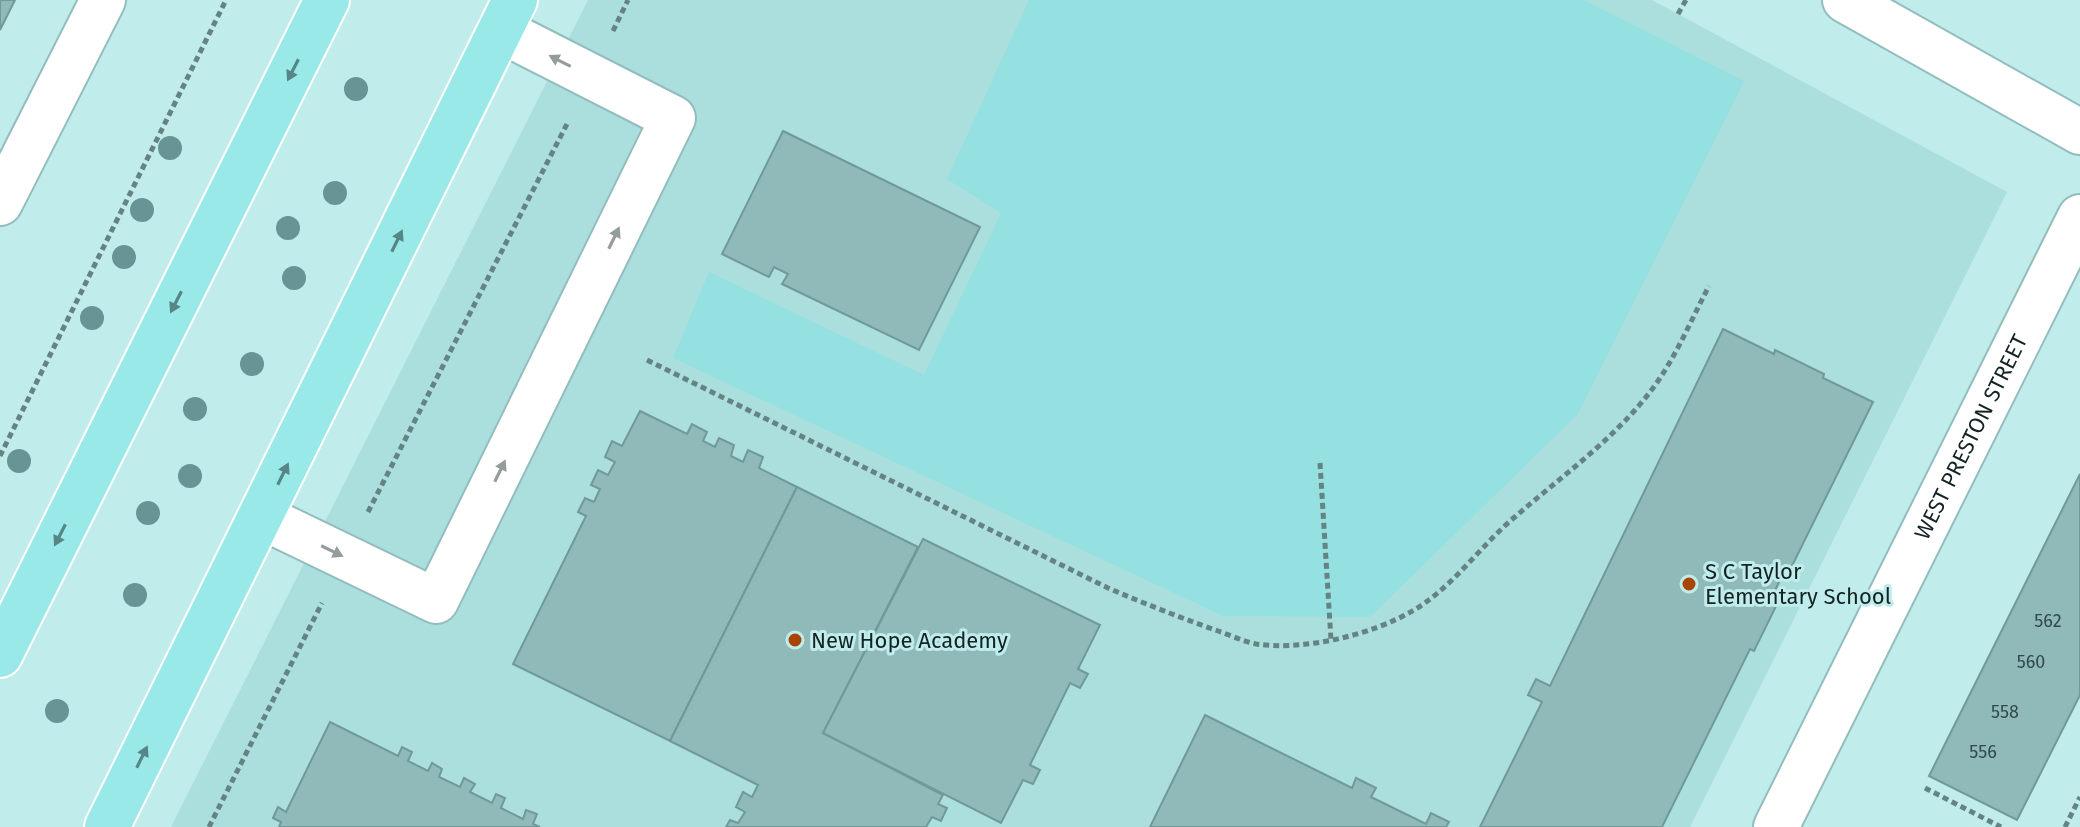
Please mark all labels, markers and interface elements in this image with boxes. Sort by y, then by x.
one-way arrow [549,54,571,68]
one-way arrow [286,58,299,81]
one-way arrow [608,226,621,249]
one-way arrow [390,229,404,252]
one-way arrow [170,291,183,314]
street label: WEST PRESTON STREET [1909,329,2034,544]
one-way arrow [493,460,507,483]
one-way arrow [276,463,290,486]
one-way arrow [53,523,67,546]
one-way arrow [320,544,344,558]
place label: S C Taylor Elementary School [1705,558,1891,610]
marker: S C Taylor Elementary School [1680,575,1698,593]
house number: 562 [2034,610,2062,632]
place label: New Hope Academy [811,627,1008,654]
marker: New Hope Academy [786,631,804,649]
house number: 560 [2017,651,2045,673]
house number: 558 [1991,701,2019,723]
house number: 556 [1969,741,1997,763]
one-way arrow [135,746,149,769]

